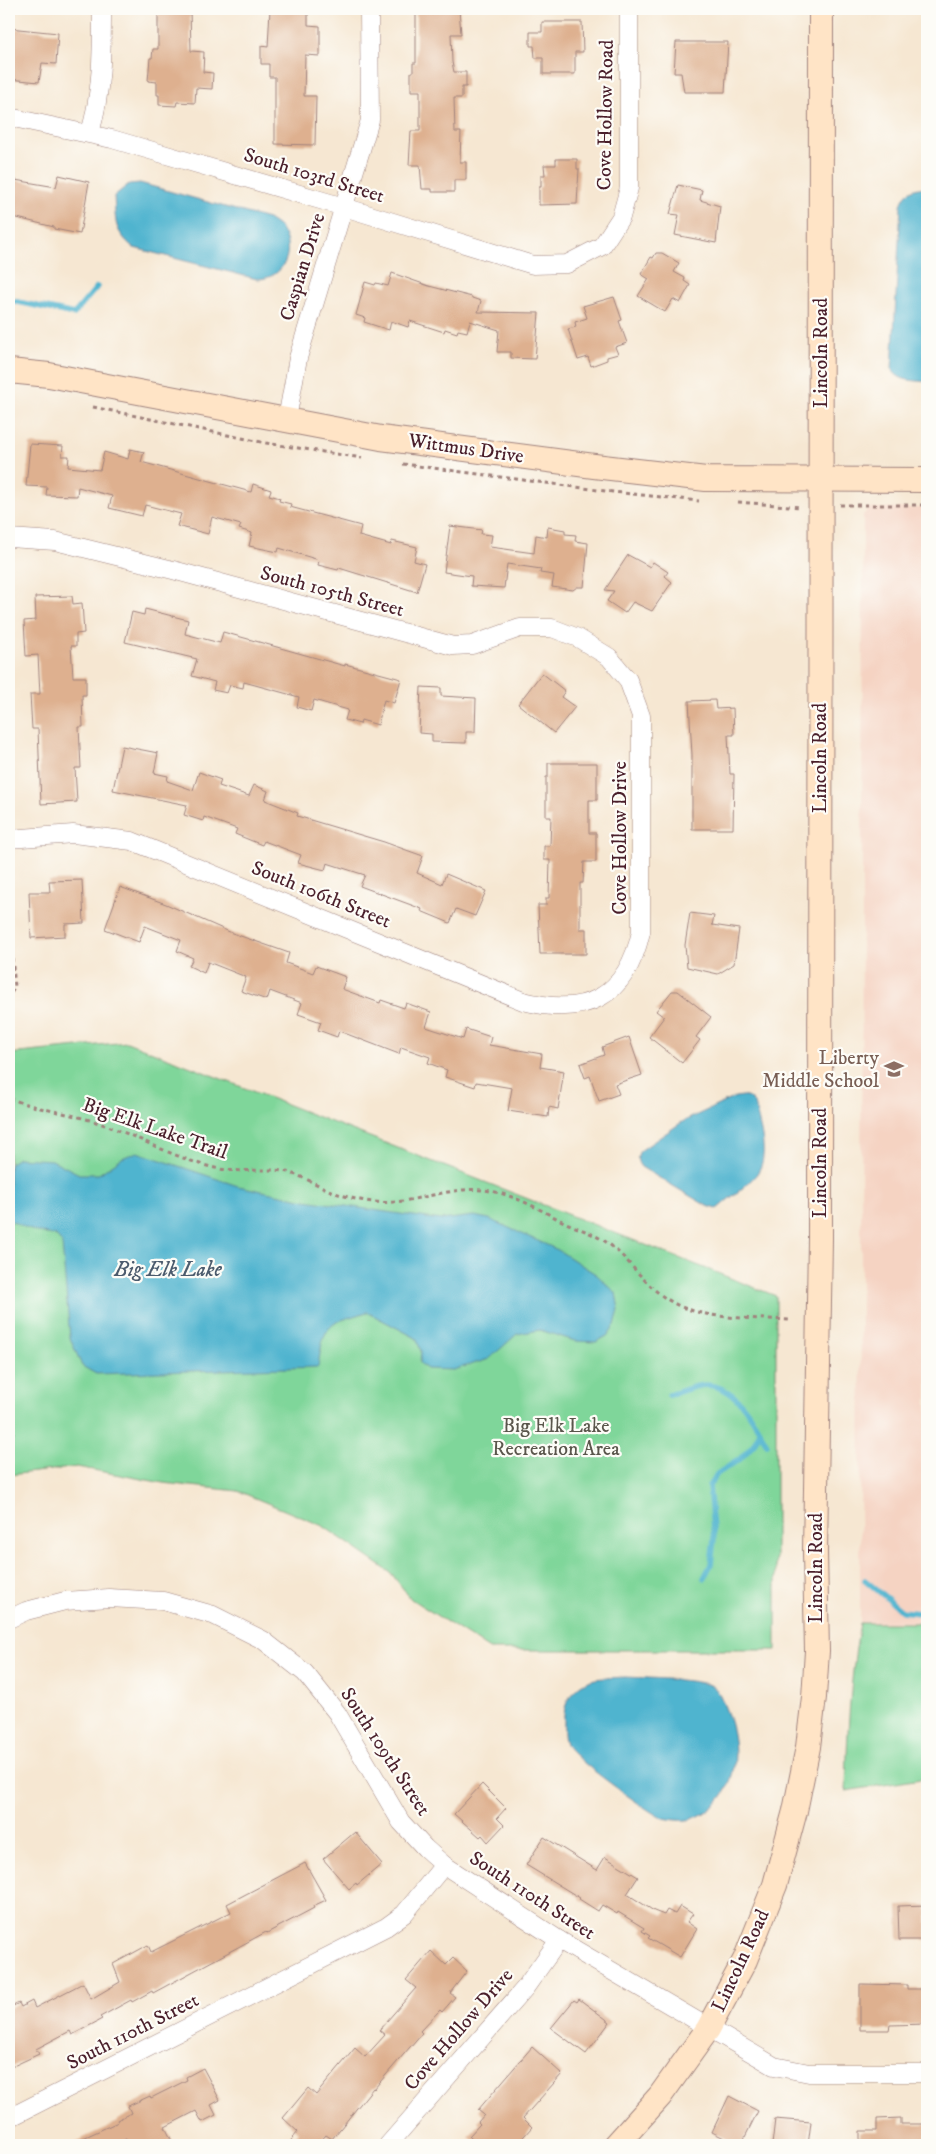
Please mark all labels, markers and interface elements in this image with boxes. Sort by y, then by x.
street label: Cove Hollow Road [592,39,620,191]
street label: South 103rd Street [241,143,387,209]
street label: Caspian Drive [275,210,331,324]
street label: Lincoln Road [809,298,834,408]
street label: Wittmus Drive [406,428,525,469]
street label: South 105th Street [258,561,406,623]
street label: Lincoln Road [808,703,833,813]
street label: Cove Hollow Drive [608,761,633,915]
street label: South 106th Street [248,856,394,934]
place label: Liberty Middle School [762,1046,880,1094]
school or university icon: Liberty Middle School [883,1058,905,1080]
street label: Big Elk Lake Trail [79,1093,231,1165]
street label: Lincoln Road [808,1108,833,1218]
water label: Big Elk Lake [113,1257,223,1283]
park label: Big Elk Lake Recreation Area [492,1414,620,1462]
street label: Lincoln Road [804,1513,829,1623]
street label: South 109th Street [334,1683,436,1821]
street label: South 110th Street [464,1846,600,1946]
street label: Lincoln Road [706,1906,776,2016]
street label: Cove Hollow Drive [399,1964,519,2096]
street label: South 110th Street [63,1988,203,2076]

